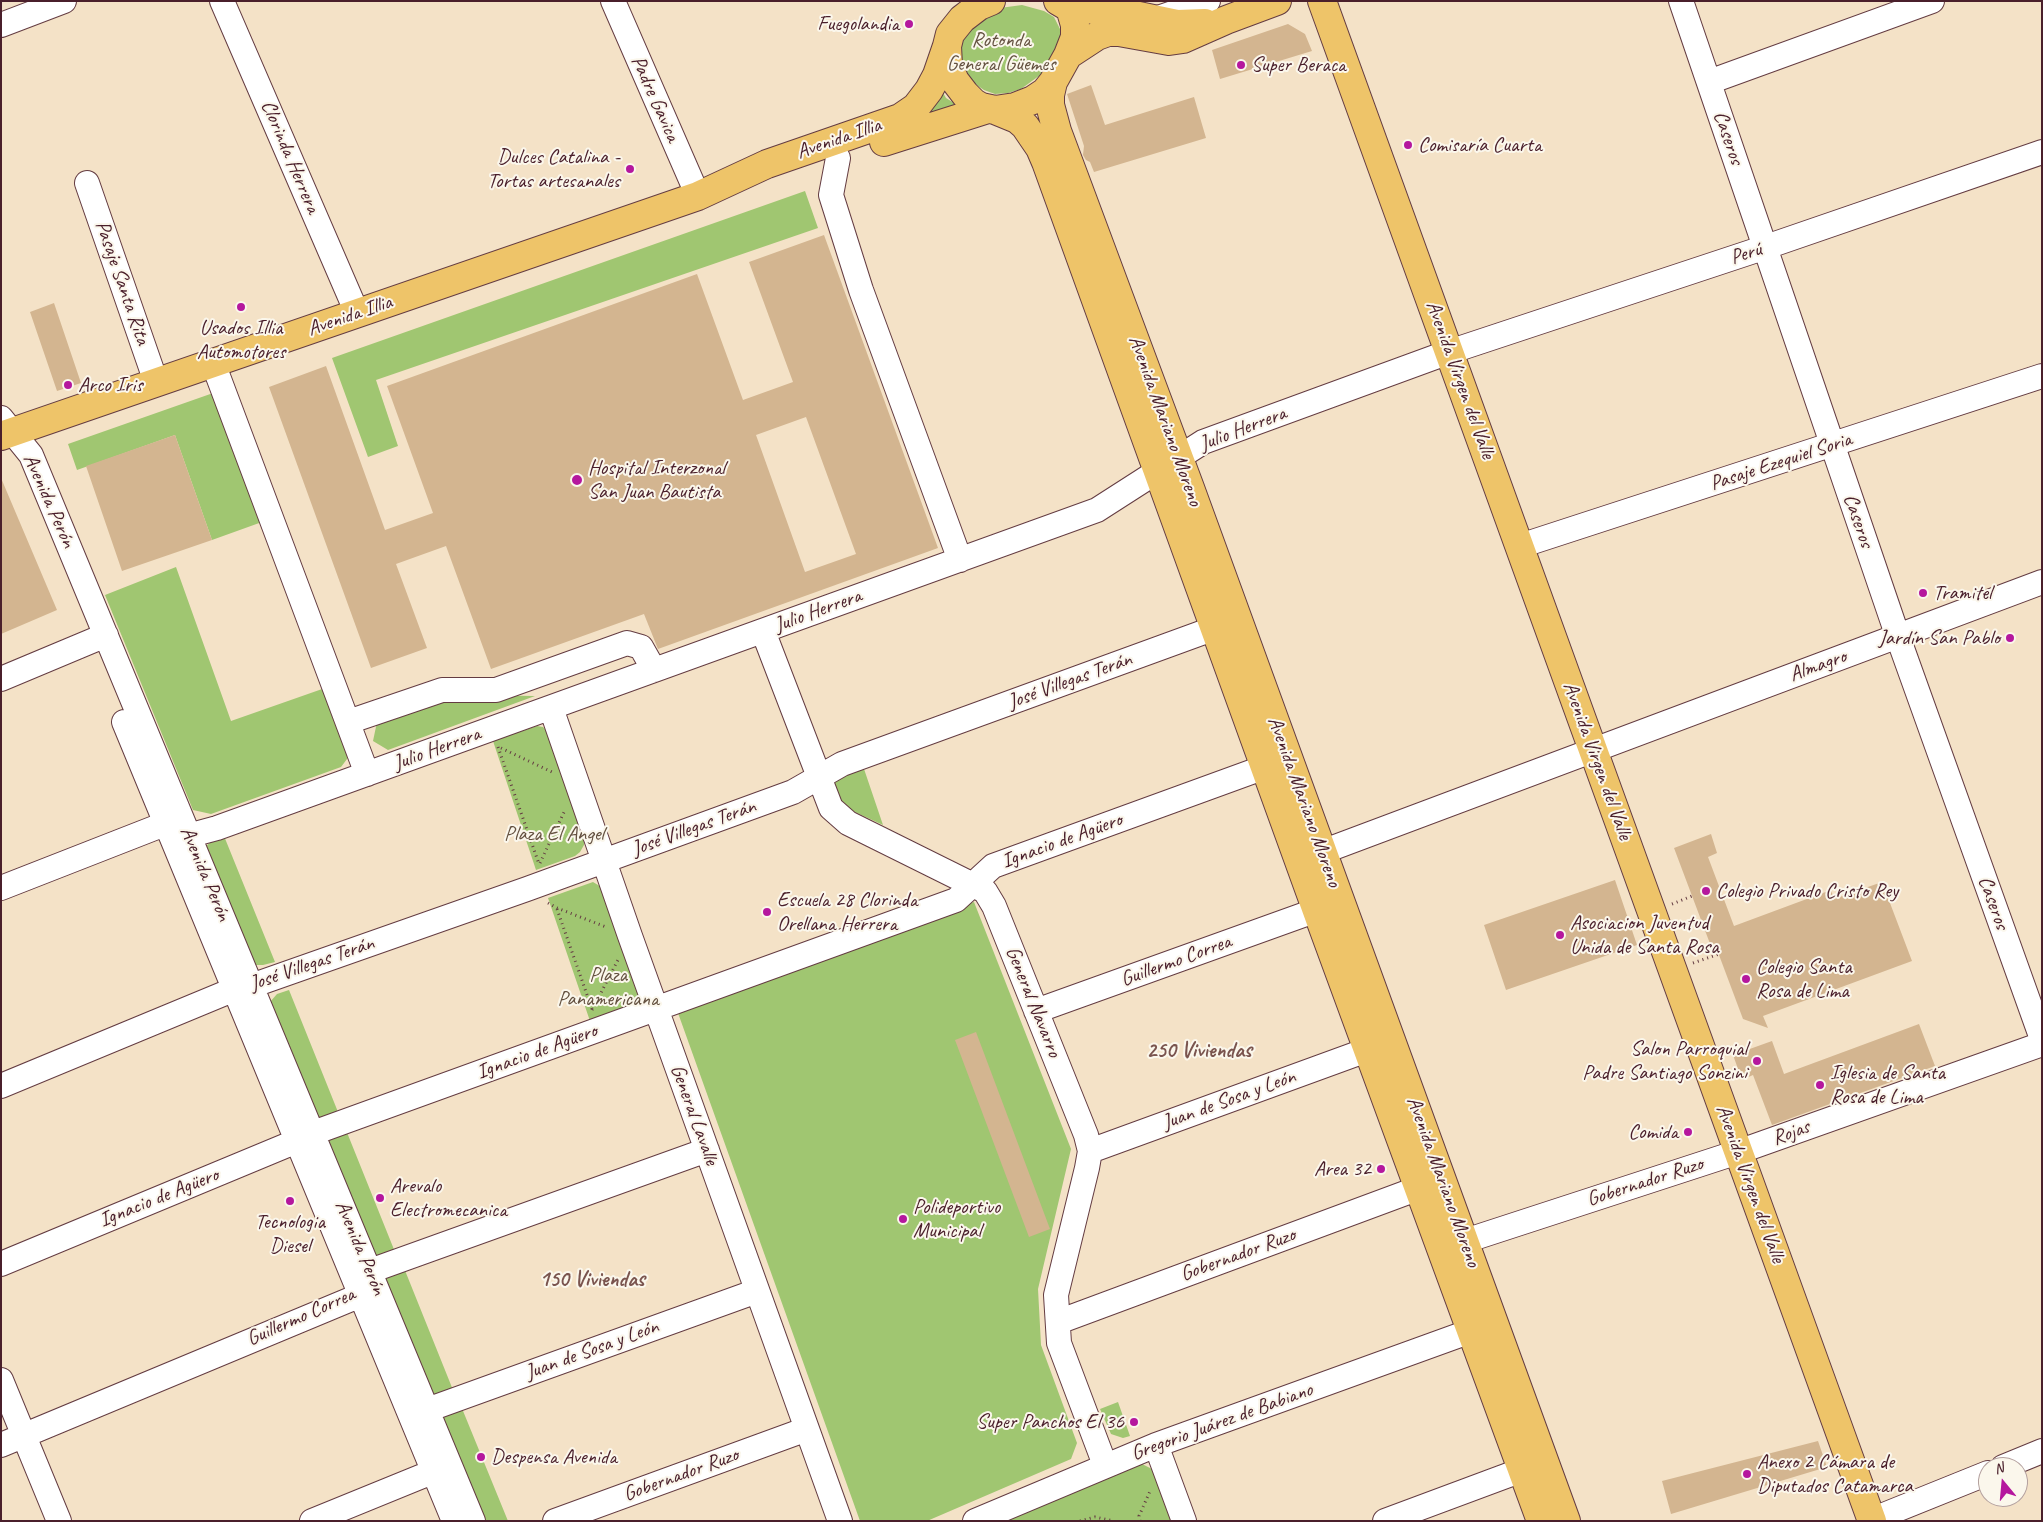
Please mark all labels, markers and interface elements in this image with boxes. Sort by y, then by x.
place label: Fuegolandia [817,11,899,37]
marker: Fuegolandia [903,18,915,30]
park label: Rotonda General Güemes [947,27,1055,77]
street label: Padre Gavica [625,52,685,146]
place label: Super Beraca [1251,52,1346,78]
marker: Super Beraca [1235,59,1247,71]
street label: Clorinda Herrera [255,97,325,217]
street label: Caseros [1707,108,1749,168]
street label: Avenida Illia [793,113,885,165]
place label: Comisaría Cuarta [1418,132,1542,158]
marker: Comisaría Cuarta [1402,139,1414,151]
place label: Dulces Catalina - Tortas artesanales [487,144,620,194]
marker: Dulces Catalina - Tortas artesanales [624,163,636,175]
street label: Pasaje Santa Rita [89,218,155,348]
street label: Perú [1727,237,1765,271]
street label: Avenida Illia [304,290,396,342]
street label: Avenida Virgen del Valle [1420,298,1500,462]
marker: Usados Illia Automotores [235,301,247,313]
place label: Usados Illia Automotores [197,315,285,365]
street label: Avenida Mariano Moreno [1122,332,1208,510]
place label: Arco Iris [78,372,143,398]
marker: Arco Iris [62,379,74,391]
street label: Julio Herrera [1196,401,1290,457]
street label: Pasaje Ezequiel Soria [1707,427,1855,497]
street label: Avenida Perón [17,450,81,552]
place label: Hospital Interzonal San Juan Bautista [588,455,725,505]
marker: Hospital Interzonal San Juan Bautista [570,473,584,487]
street label: Caseros [1837,491,1879,551]
place label: Tramitel [1933,580,1992,606]
street label: Julio Herrera [771,584,865,638]
marker: Tramitel [1917,587,1929,599]
place label: Jardín San Pablo [1878,625,2000,651]
marker: Jardín San Pablo [2004,632,2016,644]
street label: Almagro [1786,644,1850,688]
street label: José Villegas Terán [1005,647,1135,715]
street label: Avenida Virgen del Valle [1557,679,1637,843]
street label: Avenida Mariano Moreno [1261,713,1347,891]
street label: Julio Herrera [390,722,484,776]
street label: José Villegas Terán [629,794,759,862]
street label: Ignacio de Agüero [998,808,1126,874]
park label: Plaza El Angel [504,821,604,847]
street label: Avenida Perón [174,823,236,925]
street label: Caseros [1972,873,2014,933]
place label: Colegio Privado Cristo Rey [1716,878,1898,904]
marker: Colegio Privado Cristo Rey [1700,885,1712,897]
place label: Escuela 28 Clorinda Orellana Herrera [777,887,917,937]
marker: Escuela 28 Clorinda Orellana Herrera [761,906,773,918]
place label: Asociacion Juventud Unida de Santa Rosa [1570,910,1719,960]
street label: Guillermo Correa [1117,929,1235,993]
marker: Asociacion Juventud Unida de Santa Rosa [1554,929,1566,941]
street label: José Villegas Terán [246,931,378,997]
street label: General Navarro [999,943,1067,1061]
place label: Colegio Santa Rosa de Lima [1756,954,1852,1004]
park label: Plaza Panamericana [557,962,659,1012]
marker: Colegio Santa Rosa de Lima [1740,973,1752,985]
street label: Ignacio de Agüero [473,1019,601,1085]
place label: Salon Parroquial Padre Santiago Sonzini [1582,1036,1747,1086]
district label: 250 Viviendas [1146,1038,1252,1064]
marker: Salon Parroquial Padre Santiago Sonzini [1751,1055,1763,1067]
place label: Iglesia de Santa Rosa de Lima [1830,1060,1945,1110]
street label: General Lavalle [664,1061,724,1169]
street label: Juan de Sosa y León [1159,1064,1299,1136]
marker: Iglesia de Santa Rosa de Lima [1814,1079,1826,1091]
street label: Avenida Mariano Moreno [1400,1093,1486,1271]
street label: Avenida Virgen del Valle [1710,1102,1790,1266]
street label: Rojas [1769,1115,1813,1151]
place label: Comida [1628,1119,1678,1145]
marker: Comida [1682,1126,1694,1138]
street label: Gobernador Ruzo [1584,1151,1706,1213]
place label: Area 32 [1314,1156,1371,1182]
street label: Ignacio de Agüero [96,1163,222,1233]
marker: Area 32 [1375,1163,1387,1175]
place label: Arevalo Electromecanica [390,1173,507,1223]
marker: Arevalo Electromecanica [374,1192,386,1204]
place label: Polideportivo Municipal [913,1194,1000,1244]
marker: Tecnologia Diesel [284,1195,296,1207]
street label: Avenida Perón [329,1197,391,1299]
place label: Tecnologia Diesel [255,1209,325,1259]
marker: Polideportivo Municipal [897,1213,909,1225]
street label: Gobernador Ruzo [1177,1223,1299,1287]
district label: 150 Viviendas [539,1267,645,1293]
street label: Guillermo Correa [243,1282,359,1352]
street label: Juan de Sosa y León [522,1314,662,1386]
street label: Gregorio Juárez de Babiano [1128,1377,1316,1467]
place label: Super Panchos El 36 [976,1409,1124,1435]
marker: Super Panchos El 36 [1128,1416,1140,1428]
street label: Gobernador Ruzo [620,1443,742,1507]
place label: Despensa Avenida [491,1444,617,1470]
place label: Anexo 2 Cámara de Diputados Catamarca [1757,1449,1913,1499]
marker: Despensa Avenida [475,1451,487,1463]
north arrow [1978,1457,2028,1507]
text: N [1992,1459,2005,1478]
marker: Anexo 2 Cámara de Diputados Catamarca [1741,1468,1753,1480]

